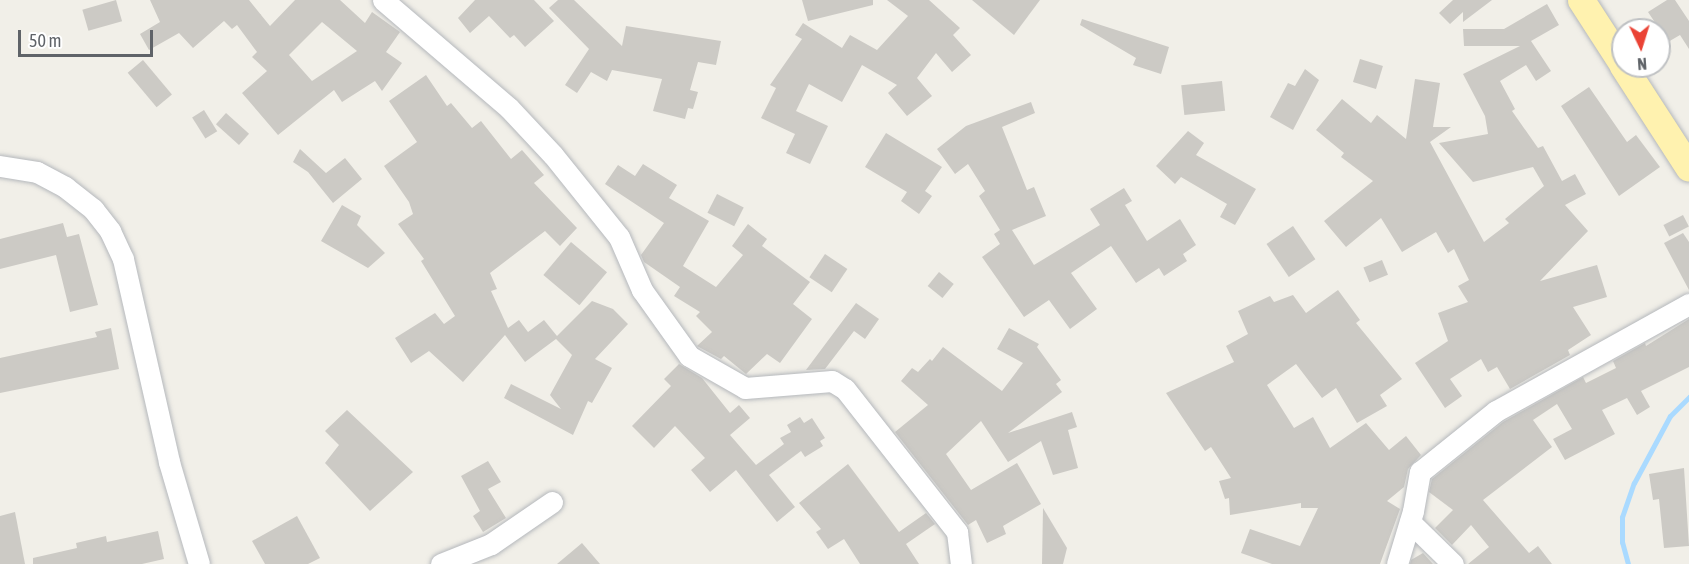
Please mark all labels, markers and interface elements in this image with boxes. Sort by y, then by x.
scale bar [21,18,156,56]
north arrow [1611,18,1671,78]
text: 50 m [29,30,61,51]
text: N [1637,55,1647,73]

